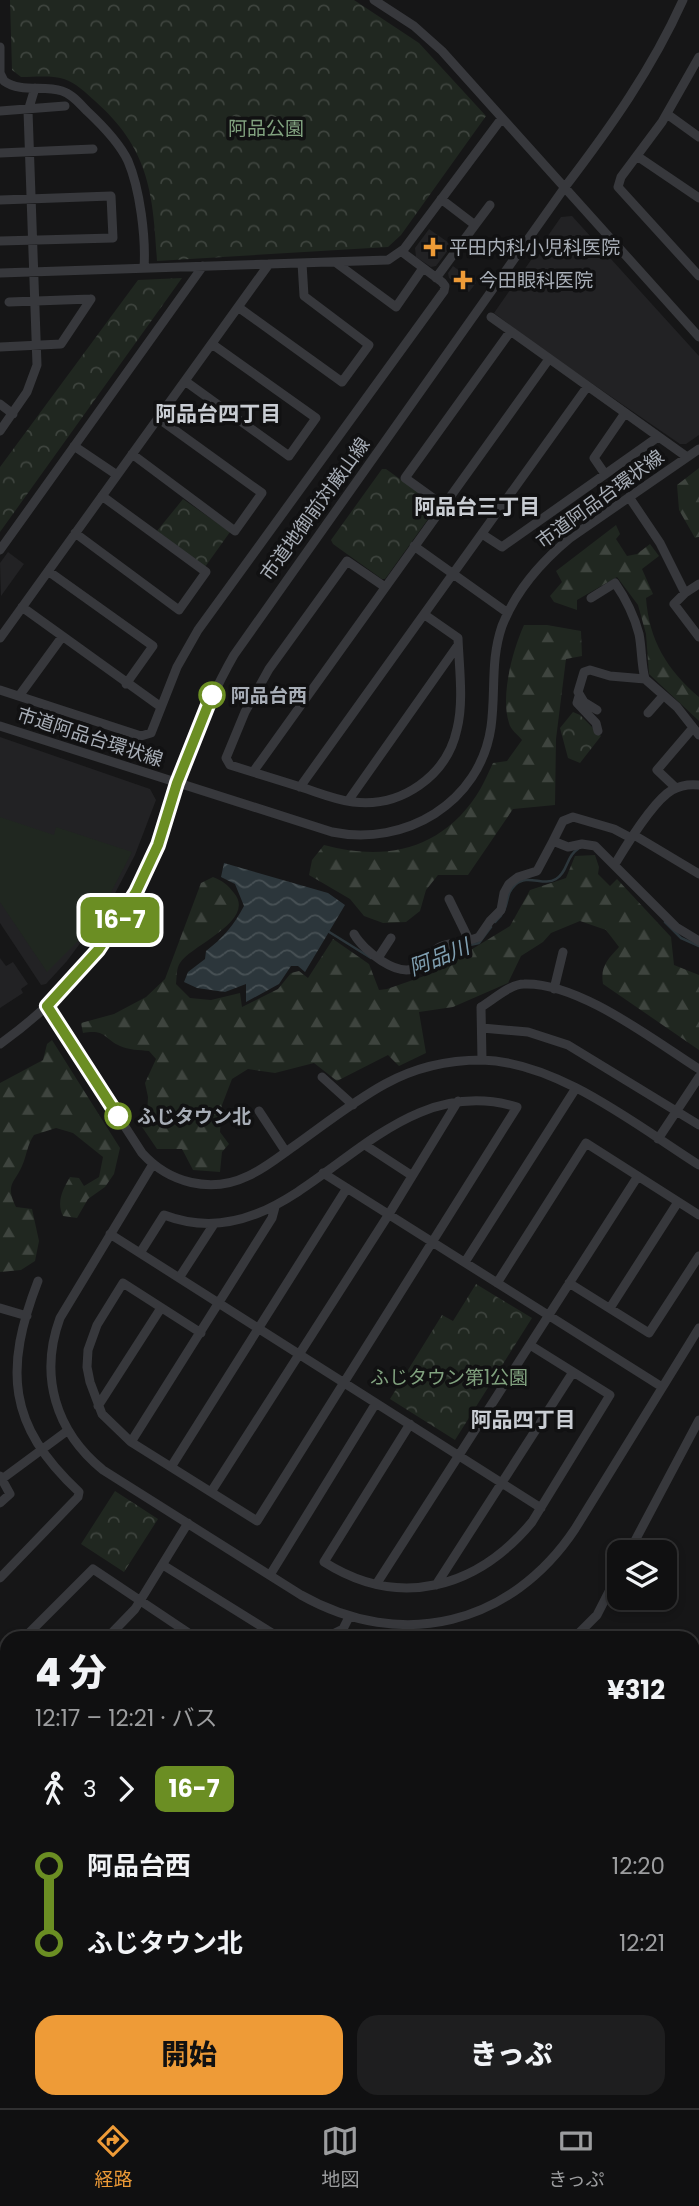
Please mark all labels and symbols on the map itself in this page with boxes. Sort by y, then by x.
park label: 阿品公園 [228,115,304,142]
place label: 平田内科小児科医院 [449,234,620,261]
marker: 平田内科小児科医院 [423,237,443,257]
place label: 今田眼科医院 [479,267,593,294]
marker: 今田眼科医院 [453,270,473,290]
district label: 阿品台四丁目 [155,399,281,428]
street label: 市道地御前対厳山線 [254,432,376,586]
street label: 市道阿品台環状線 [531,443,669,555]
district label: 阿品台三丁目 [414,492,540,521]
marker: 阿品台西 [199,682,225,708]
place label: 阿品台西 [231,682,307,709]
street label: 市道阿品台環状線 [14,701,166,773]
line badge: 16-7 [71,897,169,943]
water label: 阿品川 [404,931,475,982]
marker: ふじタウン北 [105,1103,131,1129]
place label: ふじタウン北 [137,1103,251,1130]
park label: ふじタウン第1公園 [370,1364,528,1391]
district label: 阿品四丁目 [471,1405,576,1434]

